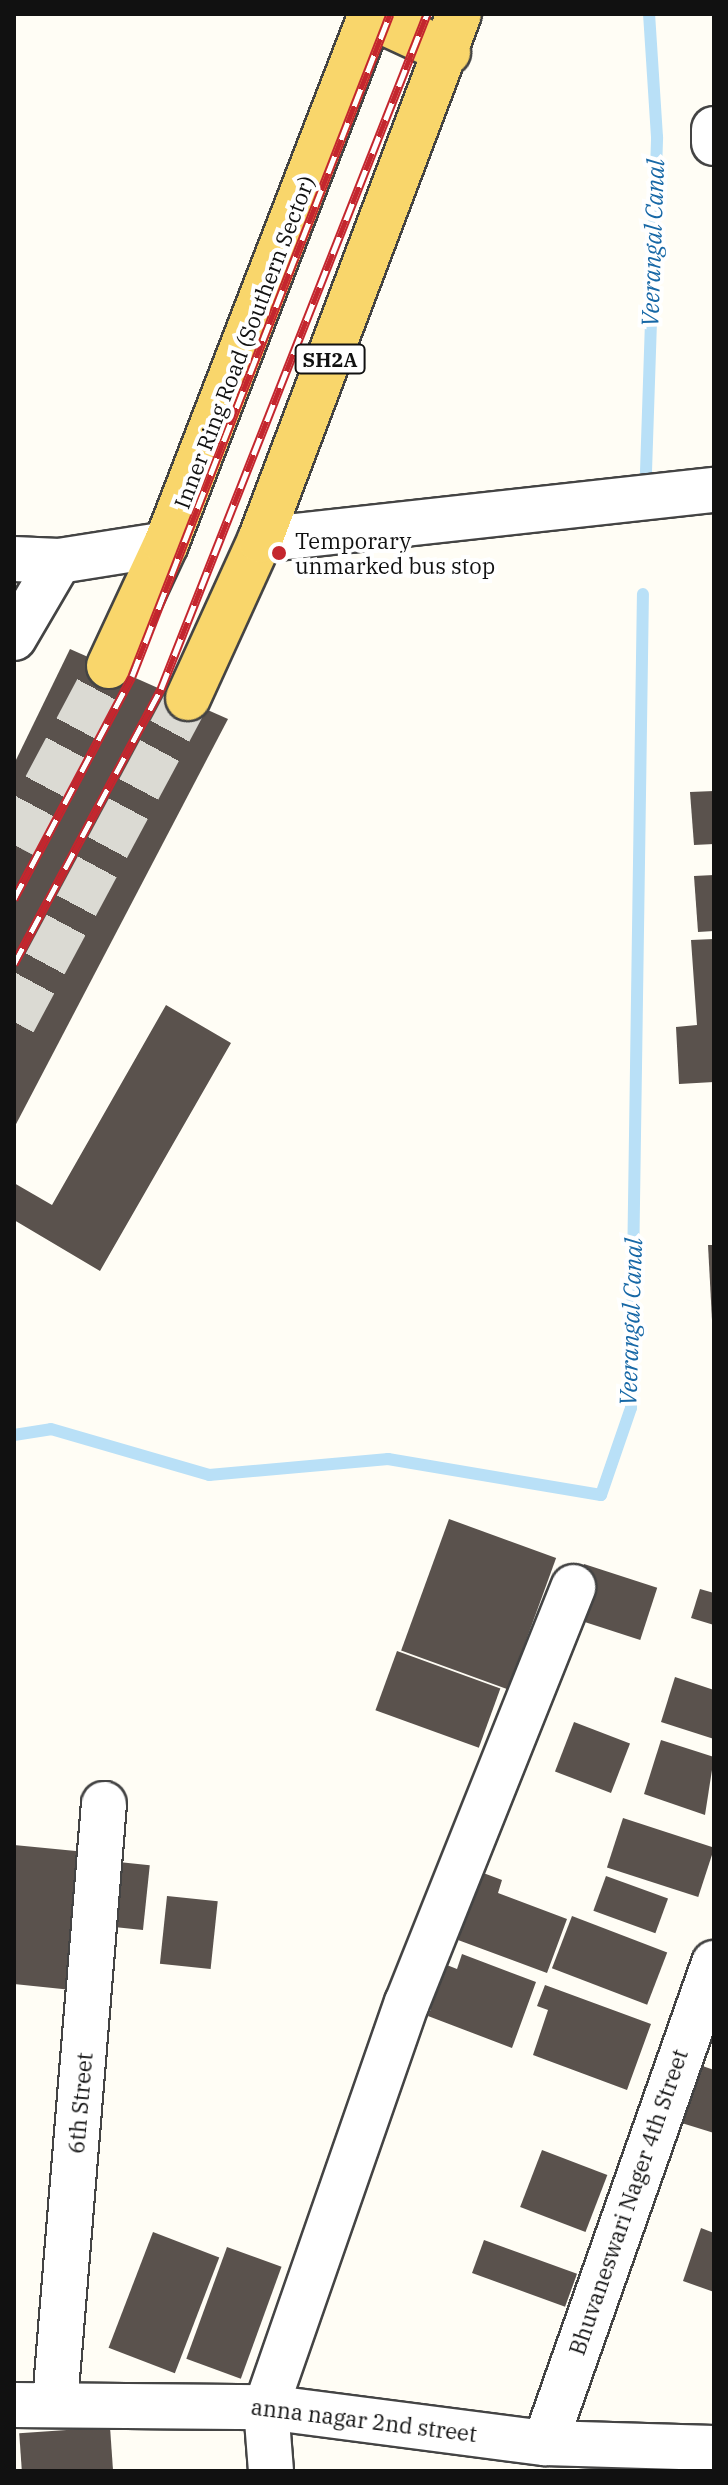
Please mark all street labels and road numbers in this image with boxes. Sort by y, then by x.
street label: Inner Ring Road (Southern Sector) [168,172,320,512]
road number: SH2A [294,343,366,375]
street label: Bhuvaneswari Nager 4th Street [563,2046,693,2358]
street label: 6th Street [62,2051,98,2155]
street label: anna nagar 2nd street [250,2393,478,2447]

